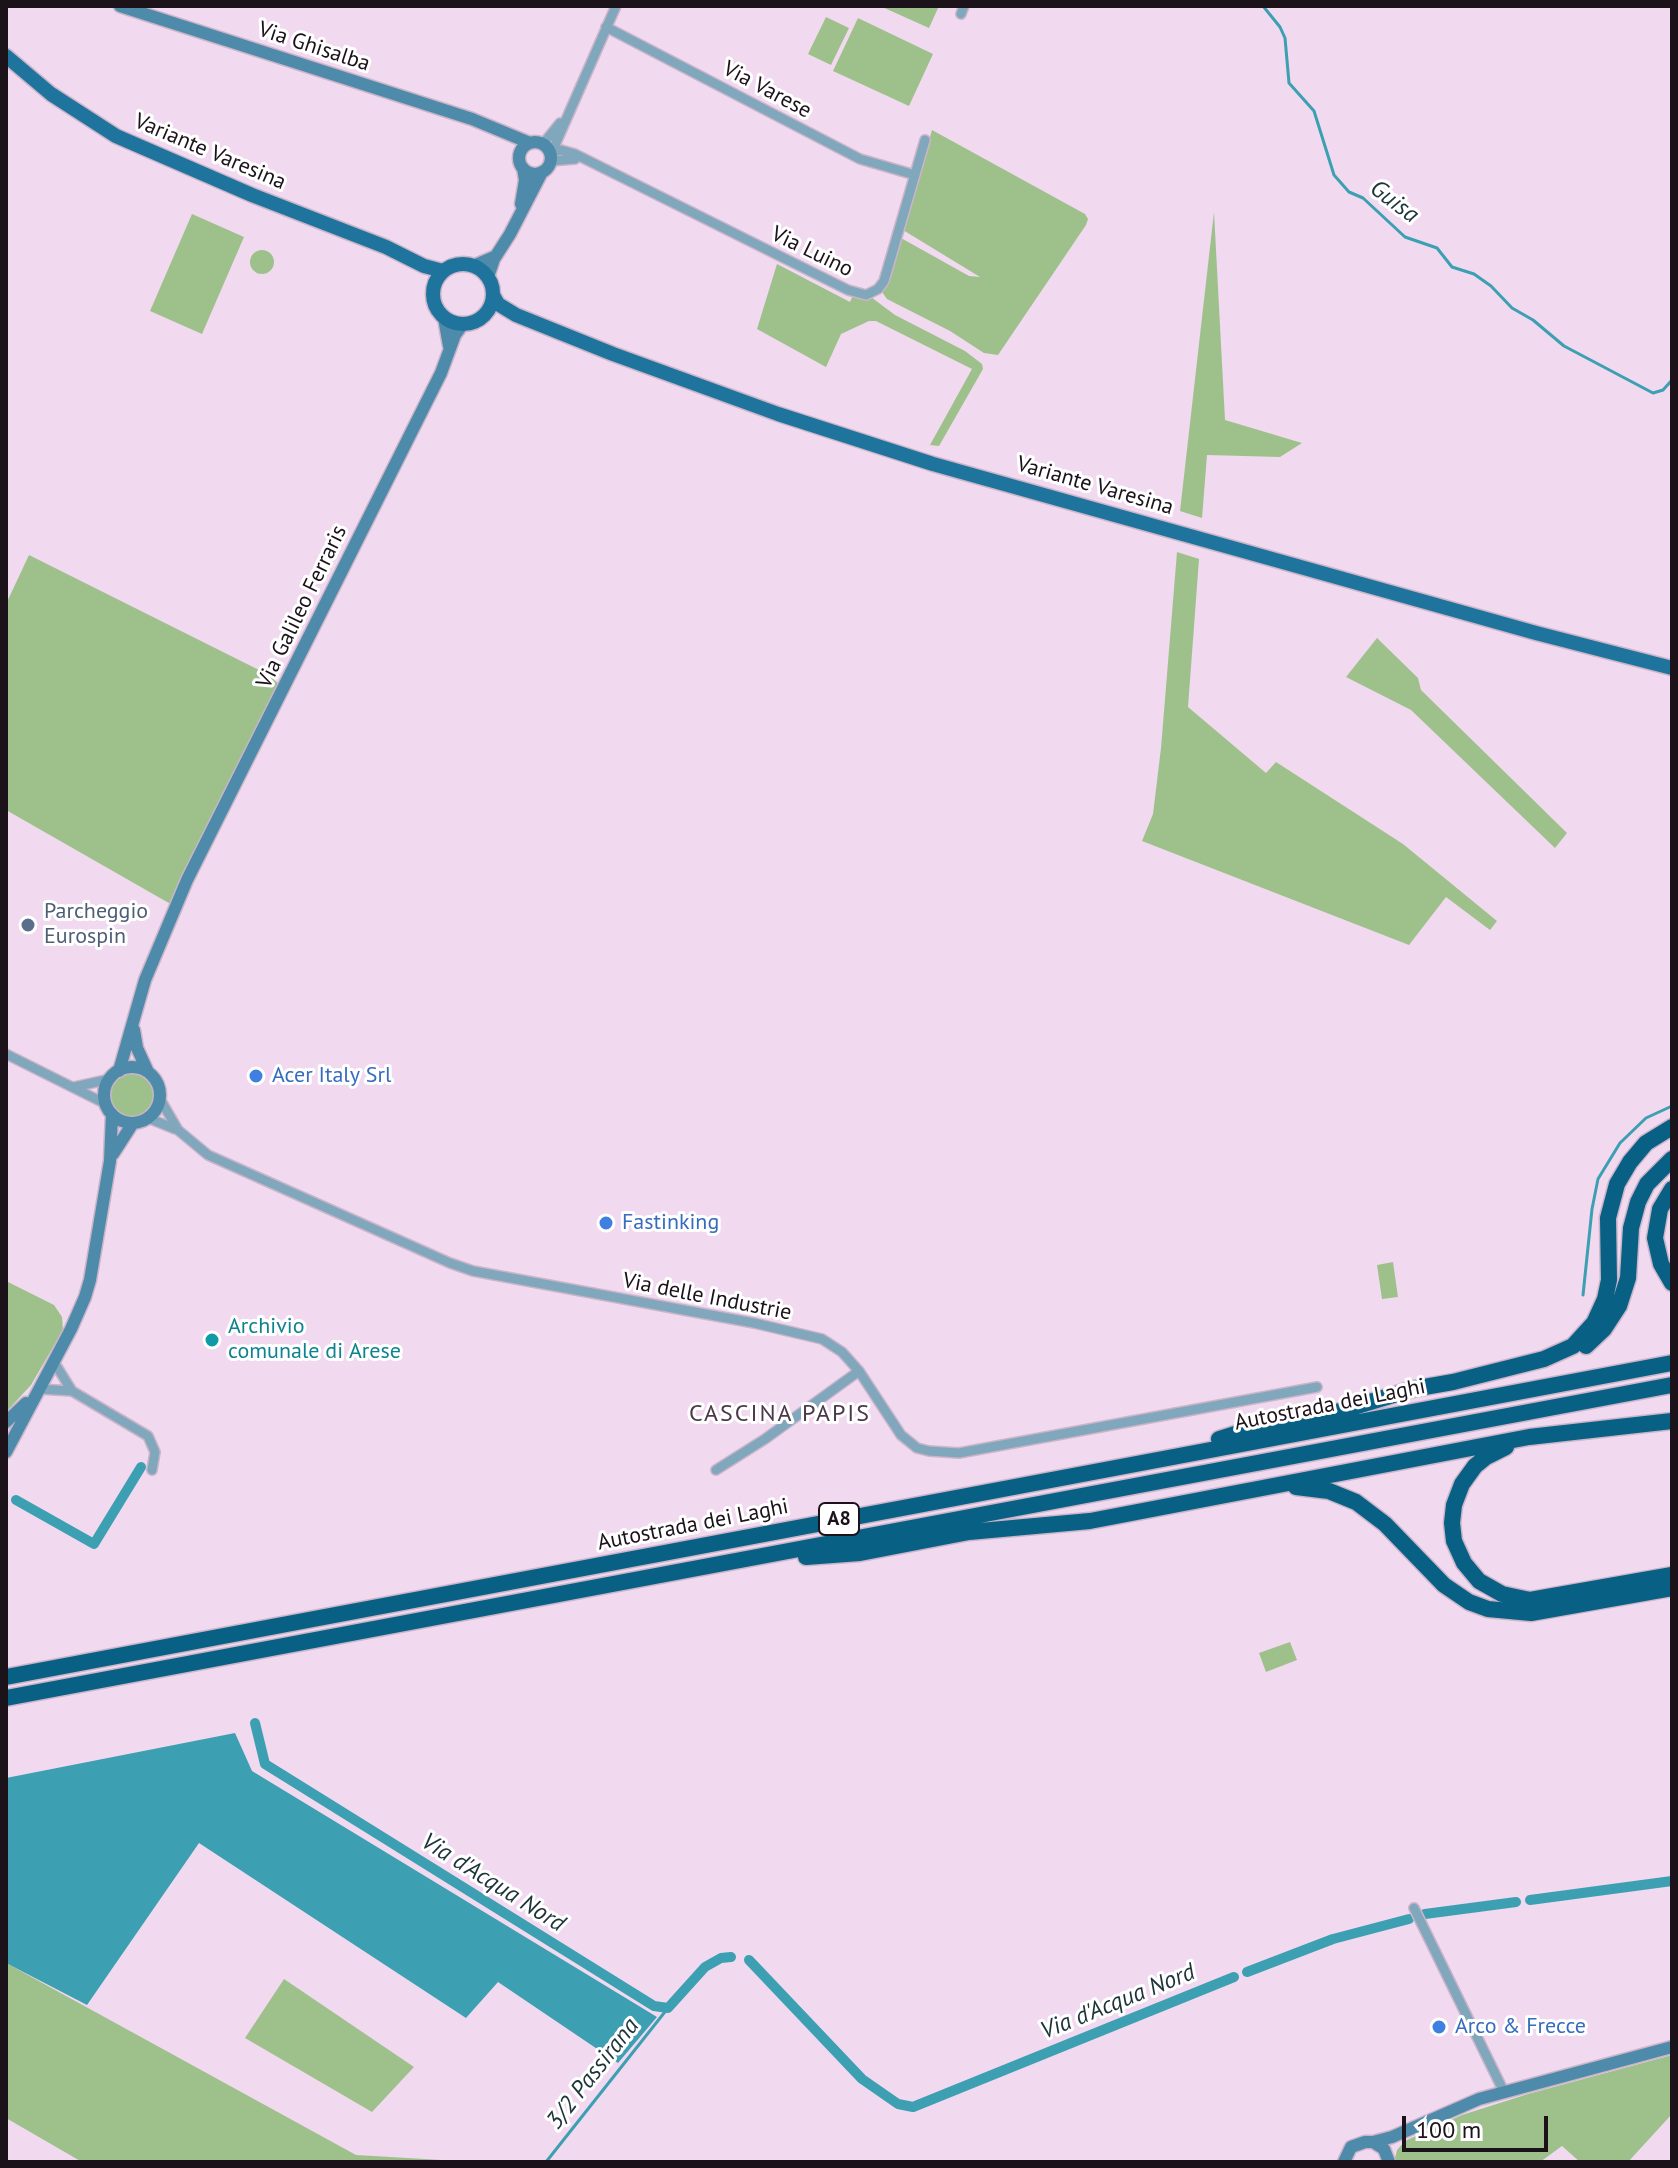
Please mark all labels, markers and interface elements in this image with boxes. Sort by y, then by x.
street label: Via Ghisalba [255,17,373,77]
street label: Via Varese [718,56,816,124]
street label: Variante Varesina [130,108,290,196]
water label: Guisa [1364,174,1424,230]
street label: Via Luino [767,221,857,283]
street label: Variante Varesina [1014,451,1176,521]
street label: Via Galileo Ferraris [251,521,353,693]
place label: Parcheggio Eurospin [44,899,148,950]
marker: Parcheggio Eurospin [19,916,37,934]
place label: Acer Italy Srl [272,1063,391,1089]
marker: Acer Italy Srl [247,1067,265,1085]
place label: Fastinking [622,1210,719,1236]
marker: Fastinking [597,1214,615,1232]
street label: Via delle Industrie [620,1268,794,1326]
place label: Archivio comunale di Arese [228,1314,401,1366]
marker: Archivio comunale di Arese [203,1331,221,1349]
street label: Autostrada dei Laghi [1232,1374,1428,1436]
district label: CASCINA PAPIS [689,1400,871,1428]
street label: Autostrada dei Laghi [595,1494,791,1556]
road number: A8 [819,1503,859,1535]
water label: Via d'Acqua Nord [416,1827,570,1939]
water label: Via d'Acqua Nord [1037,1958,1199,2046]
water label: 3/2 Passirana [541,2013,645,2135]
place label: Arco & Frecce [1455,2014,1586,2040]
marker: Arco & Frecce [1430,2018,1448,2036]
scale bar [1406,2100,1552,2150]
text: 100 m [1416,2114,1481,2145]

